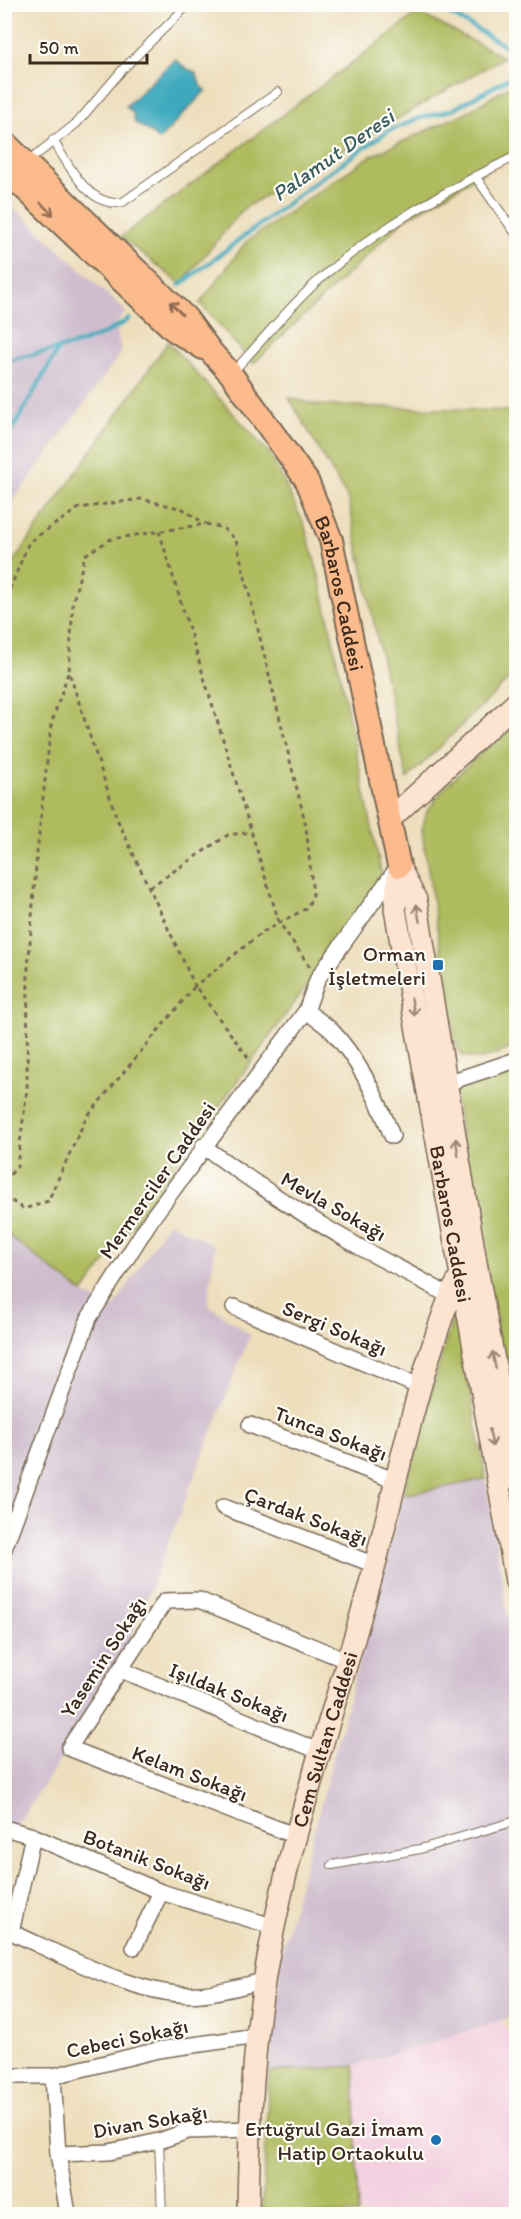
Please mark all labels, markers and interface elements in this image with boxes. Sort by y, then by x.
scale bar [30,27,147,65]
text: 50 m [39,37,79,59]
water label: Palamut Deresi [267,102,401,207]
one-way arrow [39,202,54,216]
one-way arrow [168,301,183,315]
street label: Barbaros Caddesi [310,512,370,673]
one-way arrow [412,904,423,923]
place label: Orman İşletmeleri [328,941,426,990]
marker: Orman İşletmeleri [431,958,445,972]
one-way arrow [408,996,419,1016]
street label: Mermerciler Caddesi [93,1097,221,1263]
one-way arrow [452,1137,463,1157]
street label: Barbaros Caddesi [425,1143,478,1304]
street label: Mevla Sokağı [277,1166,391,1246]
street label: Sergi Sokağı [279,1295,391,1361]
one-way arrow [488,1350,499,1370]
street label: Tunca Sokağı [271,1400,391,1466]
one-way arrow [486,1427,497,1447]
street label: Çardak Sokağı [241,1481,371,1551]
street label: Yasemin Sokağı [55,1592,151,1722]
street label: Cem Sultan Caddesi [286,1648,362,1830]
street label: Işıldak Sokağı [166,1657,292,1727]
street label: Kelam Sokağı [129,1740,251,1806]
street label: Botanik Sokağı [80,1823,214,1895]
street label: Cebeci Sokağı [64,2013,190,2063]
street label: Divan Sokağı [91,2099,209,2143]
place label: Ertuğrul Gazi İmam Hatip Ortaokulu [245,2116,424,2165]
marker: Ertuğrul Gazi İmam Hatip Ortaokulu [429,2133,443,2147]

